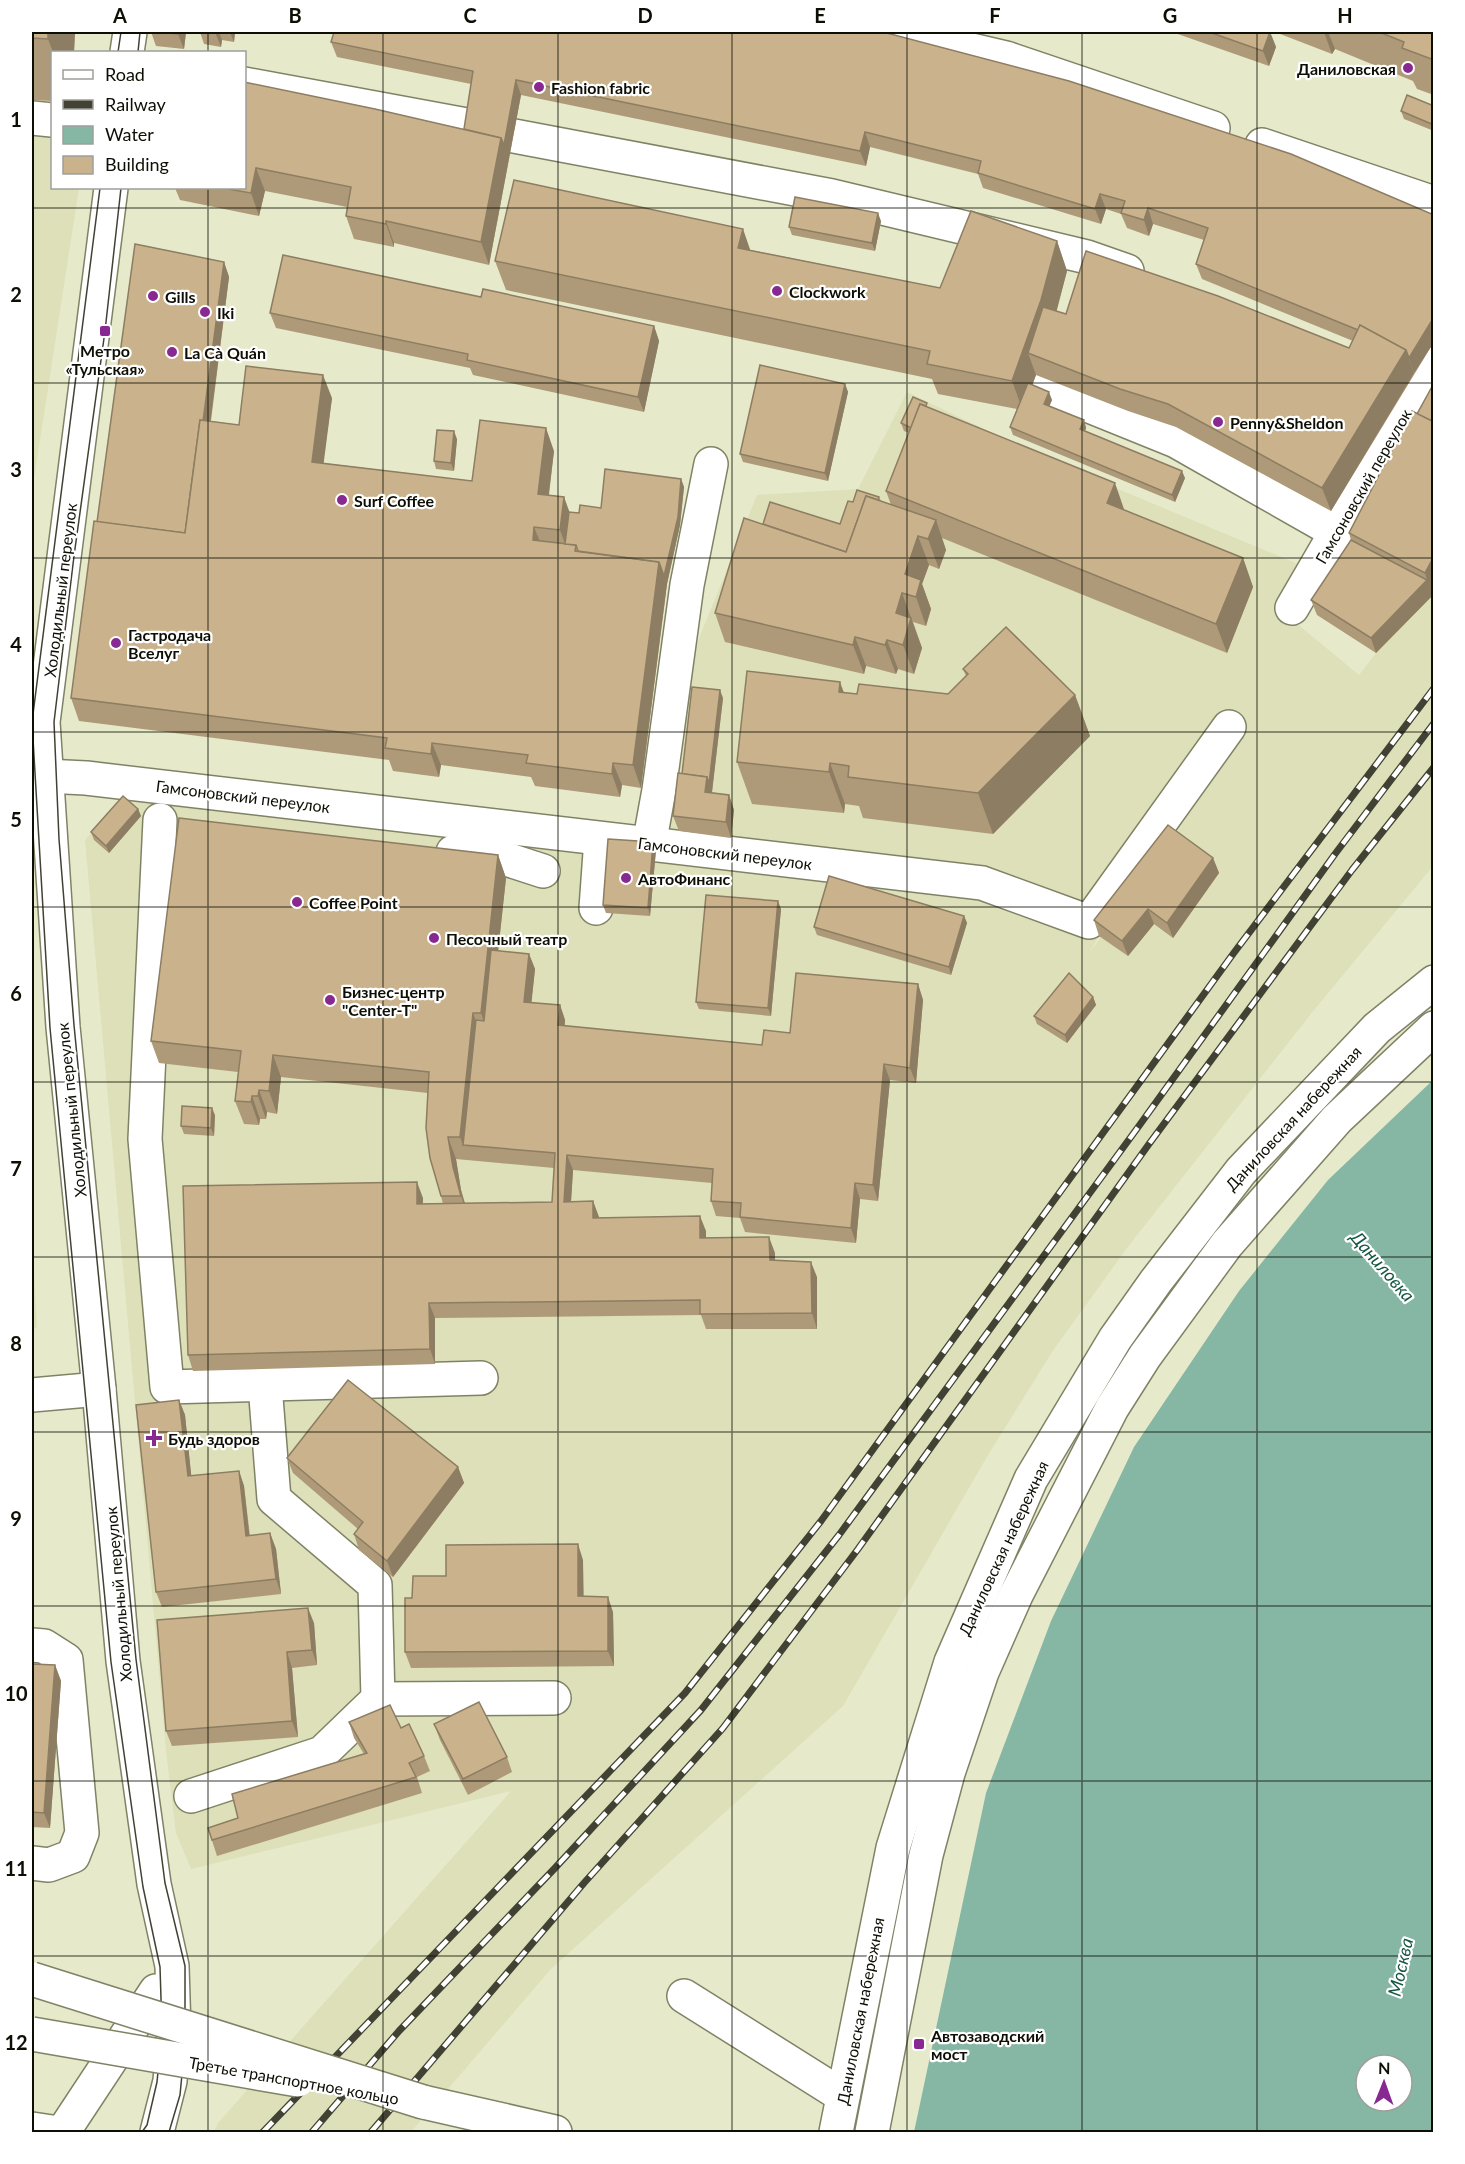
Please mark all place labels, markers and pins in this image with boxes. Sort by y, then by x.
place label: Даниловская [1297,59,1396,78]
marker: Даниловская [1401,61,1415,75]
place label: Fashion fabric [551,78,650,97]
marker: Fashion fabric [532,80,546,94]
place label: Clockwork [789,282,866,301]
marker: Clockwork [770,284,784,298]
place label: Gills [165,287,196,306]
marker: Gills [146,289,160,303]
place label: Iki [217,303,234,322]
marker: Iki [198,305,212,319]
marker: Метро «Тульская» [98,324,112,338]
place label: Метро «Тульская» [65,341,145,378]
place label: La Cà Quán [184,343,266,362]
marker: La Cà Quán [165,345,179,359]
place label: Penny&Sheldon [1230,413,1343,432]
marker: Penny&Sheldon [1211,415,1225,429]
place label: Surf Coffee [354,491,435,510]
marker: Surf Coffee [335,493,349,507]
place label: Гастродача Вселуг [128,625,211,662]
marker: Гастродача Вселуг [109,636,123,650]
place label: АвтоФинанс [637,869,731,888]
marker: АвтоФинанс [619,871,633,885]
place label: Coffee Point [309,893,398,912]
marker: Coffee Point [290,895,304,909]
place label: Песочный театр [446,929,567,948]
marker: Песочный театр [427,931,441,945]
place label: Бизнес-центр "Center-T" [342,982,444,1019]
marker: Бизнес-центр "Center-T" [323,993,337,1007]
marker: Будь здоров [145,1429,163,1447]
place label: Будь здоров [168,1429,260,1448]
place label: Автозаводский мост [930,2026,1044,2063]
marker: Автозаводский мост [912,2037,926,2051]

